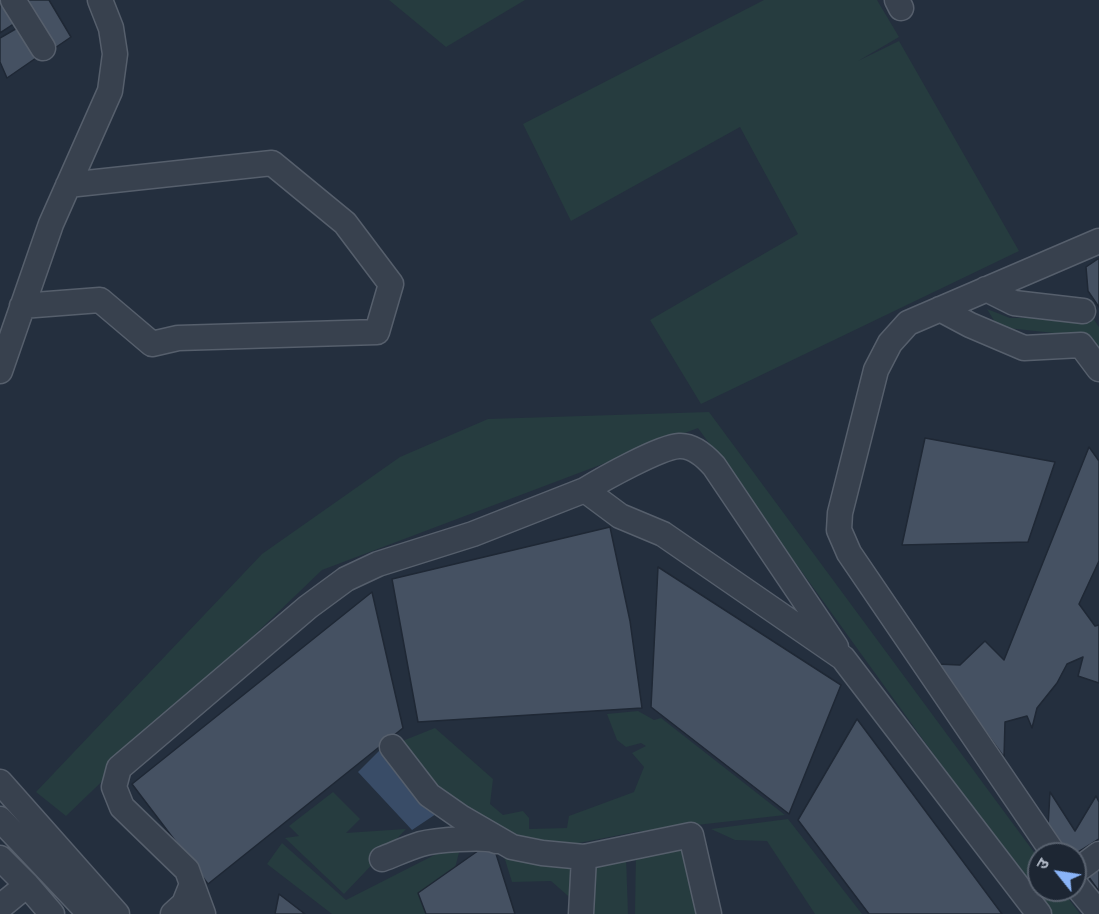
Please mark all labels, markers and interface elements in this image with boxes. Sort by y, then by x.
north arrow [1027,842,1087,902]
text: उ [1032,855,1053,873]

